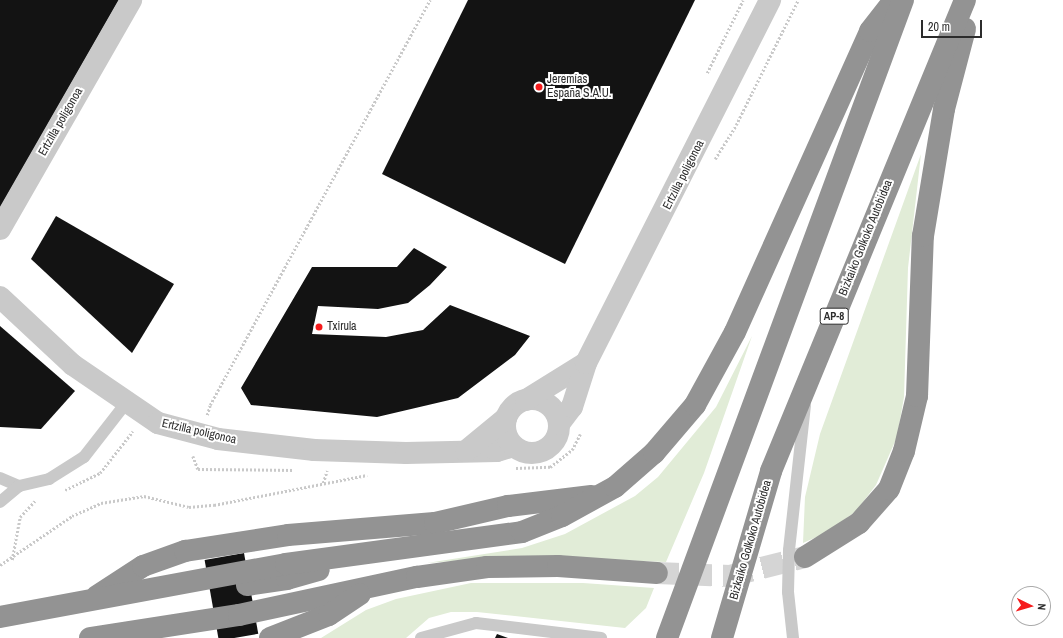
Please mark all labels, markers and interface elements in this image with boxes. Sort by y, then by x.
scale bar [923,12,984,38]
text: 20 m [928,19,950,35]
place label: Jeremías España S.A.U. [547,73,612,101]
marker: Jeremías España S.A.U. [534,82,544,92]
street label: Ertzilla poligonoa [36,85,86,159]
street label: Ertzilla poligonoa [660,138,708,212]
street label: Bizkaiko Golkoko Autobidea [836,178,896,298]
road number: AP-8 [819,307,849,325]
place label: Txirula [327,320,357,334]
marker: Txirula [314,322,324,332]
street label: Ertzilla poligonoa [160,416,238,448]
street label: Bizkaiko Golkoko Autobidea [727,478,775,602]
north arrow [1011,586,1051,626]
text: N [1035,603,1049,611]

